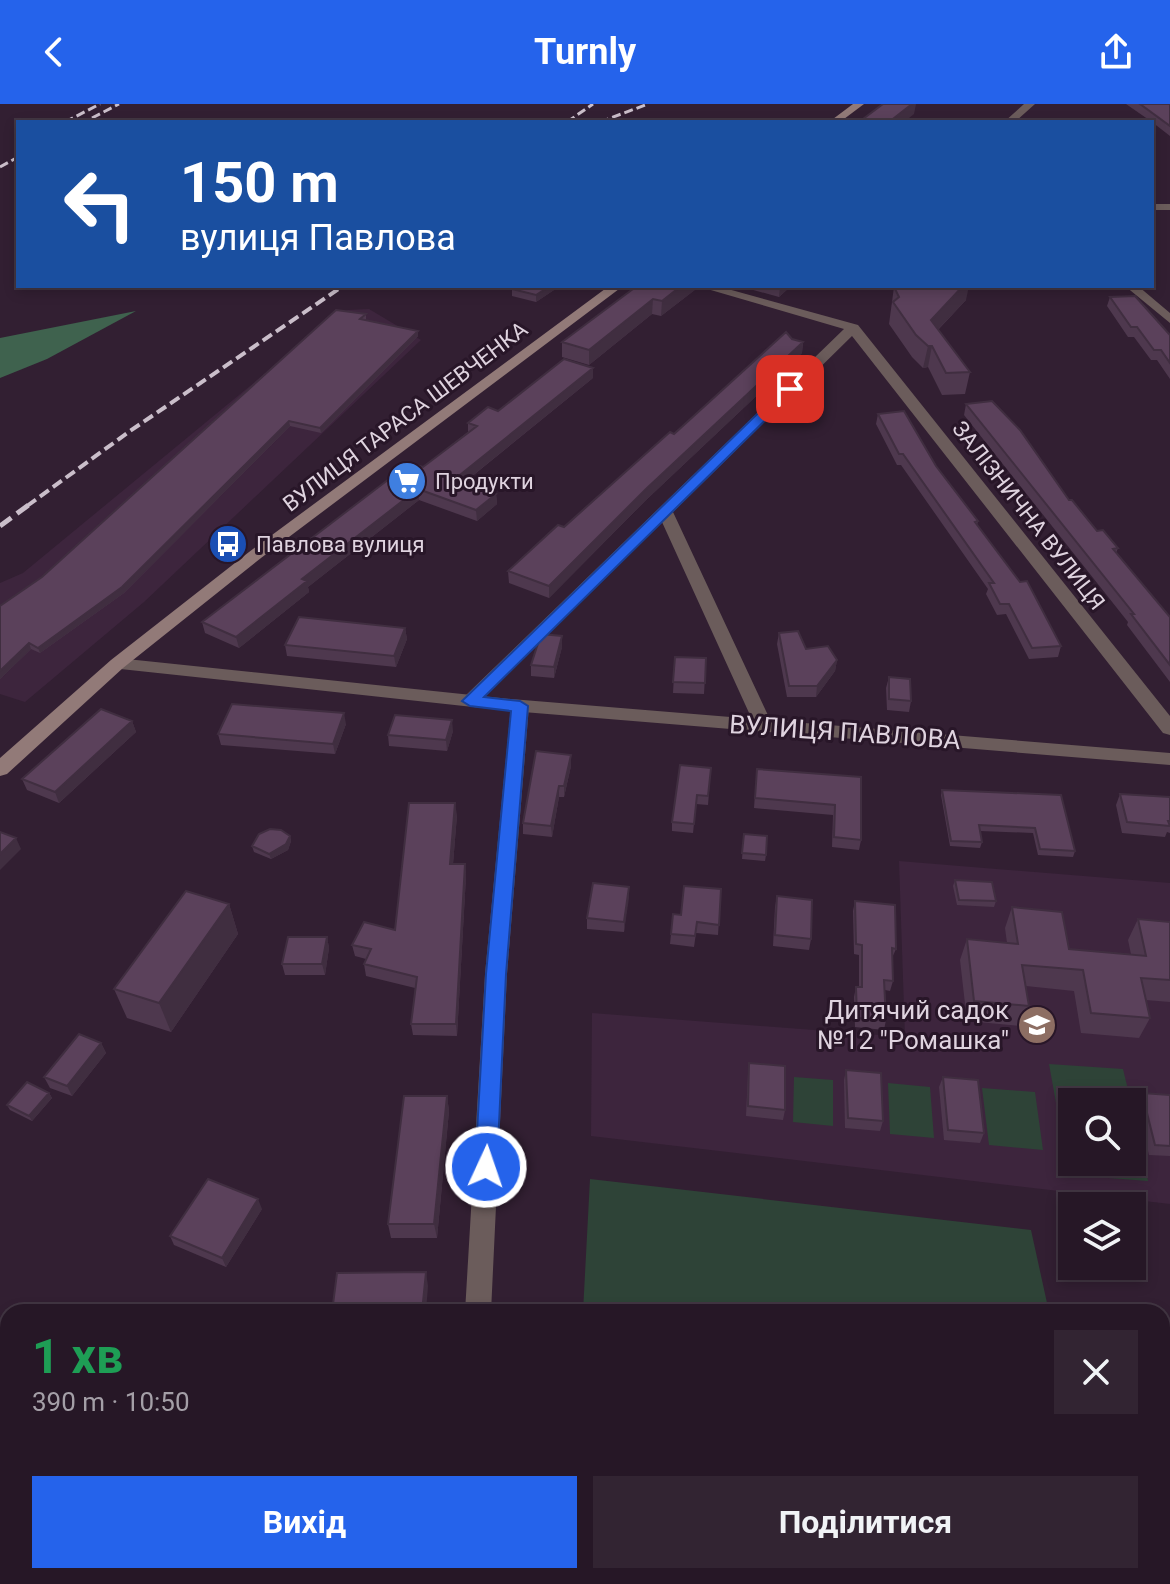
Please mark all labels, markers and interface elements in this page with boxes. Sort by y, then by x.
icon: back [32,30,76,74]
icon: share [1094,30,1138,74]
text: Turnly [534,31,636,73]
text: 150 m [180,150,339,216]
icon: left [48,152,152,256]
text: вулиця Павлова [180,217,456,259]
street label: ВУЛИЦЯ ТАРАСА ШЕВЧЕНКА [278,316,533,516]
pin [756,355,824,423]
icon: arrive [768,367,812,411]
street label: ЗАЛІЗНИЧНА ВУЛИЦЯ [947,416,1110,615]
supermarket icon: Продукти [386,460,428,502]
place label: Продукти [435,469,534,494]
bus stop icon: Павлова вулиця [207,523,249,565]
place label: Павлова вулиця [256,532,425,557]
street label: ВУЛИЦЯ ПАВЛОВА [728,709,962,755]
place label: Дитячий садок №12 "Ромашка" [817,995,1009,1055]
school or university icon: Дитячий садок №12 "Ромашка" [1016,1004,1058,1046]
map controls [1058,1088,1146,1280]
button: search [1058,1088,1146,1176]
position arrow [444,1125,528,1209]
button: layers [1058,1192,1146,1280]
text: 1 хв [32,1328,123,1385]
button: close [1054,1330,1138,1414]
text: 390 m · 10:50 [32,1387,190,1417]
button: Вихід [32,1476,577,1568]
button: Поділитися [593,1476,1138,1568]

